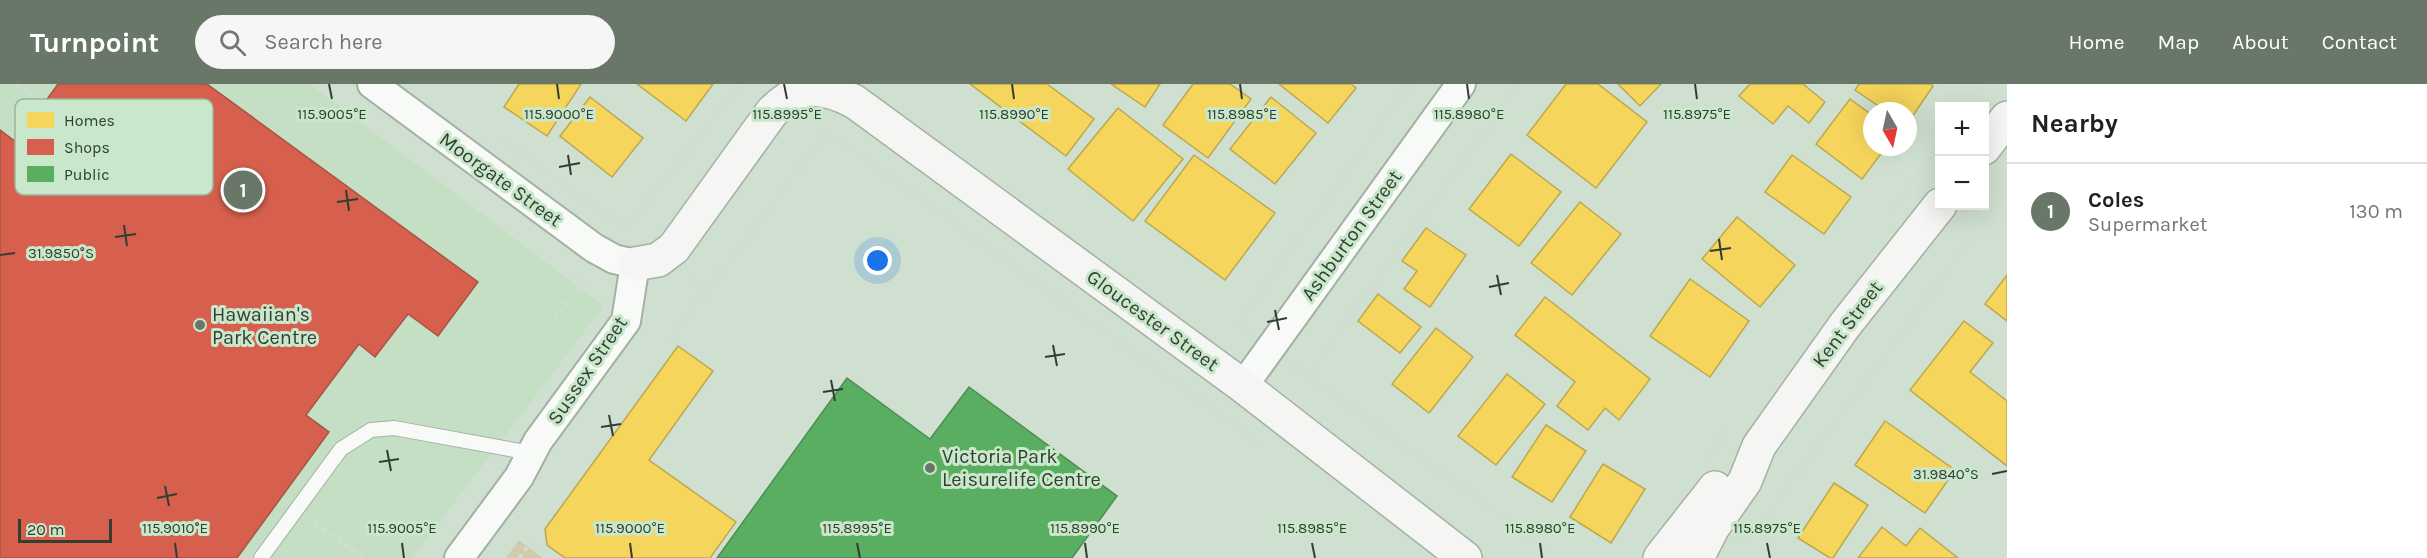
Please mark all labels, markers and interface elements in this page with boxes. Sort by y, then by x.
search box [195,15,615,69]
text: Turnpoint [30,26,159,59]
icon: search [216,26,249,59]
text: Search here [264,29,383,55]
text: Home [2069,30,2125,54]
text: Map [2158,30,2199,54]
text: About [2232,30,2289,54]
text: Contact [2322,30,2397,54]
legend [15,99,213,195]
north arrow [1863,102,1917,156]
map controls [1935,102,1989,210]
button: + [1935,102,1989,156]
text: 115.9005°E [297,105,367,123]
text: 115.9000°E [524,105,594,123]
text: 115.8995°E [752,105,822,123]
text: 115.8990°E [979,105,1049,123]
text: 115.8985°E [1207,105,1277,123]
text: 115.8980°E [1434,105,1504,123]
text: 115.8975°E [1663,105,1731,123]
text: Nearby [2031,108,2118,139]
text: Homes [64,111,115,130]
street label: Moorgate Street [435,127,567,232]
text: Shops [64,138,110,157]
button: − [1935,156,1989,210]
text: Public [64,165,110,184]
street label: Ashburton Street [1296,165,1407,305]
pin: 1 [224,168,262,212]
text: Coles [2088,187,2144,213]
text: 1 [2047,200,2054,223]
text: 130 m [2349,200,2403,223]
text: Supermarket [2088,213,2207,236]
text: 31.9850°S [28,244,94,262]
your location [863,246,892,275]
street label: Gloucester Street [1082,265,1223,376]
street label: Kent Street [1808,276,1887,372]
place label: Hawaiian's Park Centre [212,303,317,349]
street label: Sussex Street [543,311,632,429]
marker: Hawaiian's Park Centre [193,318,207,332]
place label: Victoria Park Leisurelife Centre [942,445,1101,491]
marker: Victoria Park Leisurelife Centre [923,461,937,475]
text: 31.9840°S [1913,465,1979,483]
scale bar [18,516,112,544]
text: 115.9010°E [142,519,208,537]
text: 115.9005°E [367,519,437,537]
text: 115.9000°E [595,519,665,537]
text: 115.8995°E [822,519,892,537]
text: 115.8990°E [1050,519,1120,537]
text: 115.8985°E [1277,519,1347,537]
text: 115.8980°E [1505,519,1575,537]
text: 115.8975°E [1733,519,1801,537]
text: 20 m [27,520,65,539]

